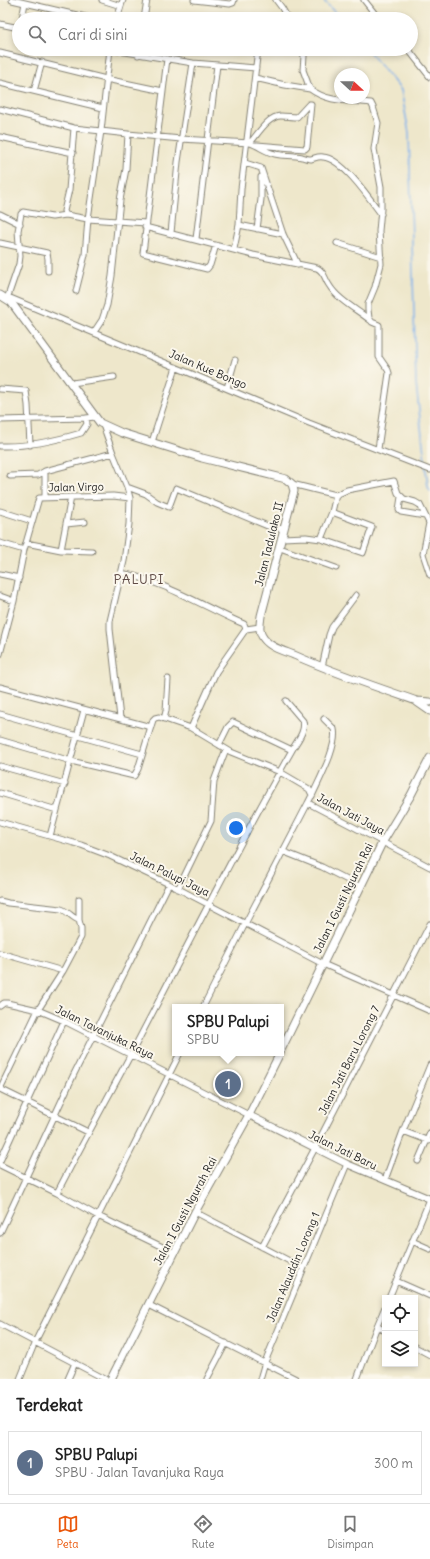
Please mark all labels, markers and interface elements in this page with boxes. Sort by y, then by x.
search box [12,12,418,56]
icon: search [26,23,48,45]
text: Cari di sini [58,25,127,44]
north arrow [334,68,370,104]
street label: Jalan Kue Bongo [167,346,249,392]
street label: Jalan Virgo [48,480,104,494]
street label: Jalan Tadulako II [252,500,286,588]
district label: PALUPI [114,571,164,588]
street label: Jalan Jati Jaya [315,790,387,838]
your location [226,818,246,838]
street label: Jalan I Gusti Ngurah Rai [310,841,376,955]
street label: Jalan Palupi Jaya [128,849,212,899]
street label: Jalan Tavanjuka Raya [53,1002,157,1062]
street label: Jalan Jati Baru Lorong 7 [315,1003,383,1117]
popup [172,1004,284,1056]
text: SPBU Palupi [187,1012,269,1031]
text: SPBU [187,1031,219,1048]
pin: 1 [215,1069,241,1099]
street label: Jalan Jati Baru [306,1127,380,1173]
street label: Jalan I Gusti Ngurah Rai [151,1155,219,1267]
street label: Jalan Alauddin Lorong 1 [263,1210,323,1324]
map controls [382,1295,418,1367]
button: locate [382,1295,418,1331]
button: layers [382,1331,418,1367]
text: Terdekat [16,1394,83,1416]
text: SPBU Palupi [55,1445,137,1464]
text: 1 [27,1455,33,1472]
text: 300 m [374,1455,413,1472]
text: SPBU · Jalan Tavanjuka Raya [55,1464,224,1481]
tab: Peta [56,1513,79,1551]
tab: Rute [191,1513,214,1551]
tab: Disimpan [327,1513,374,1551]

